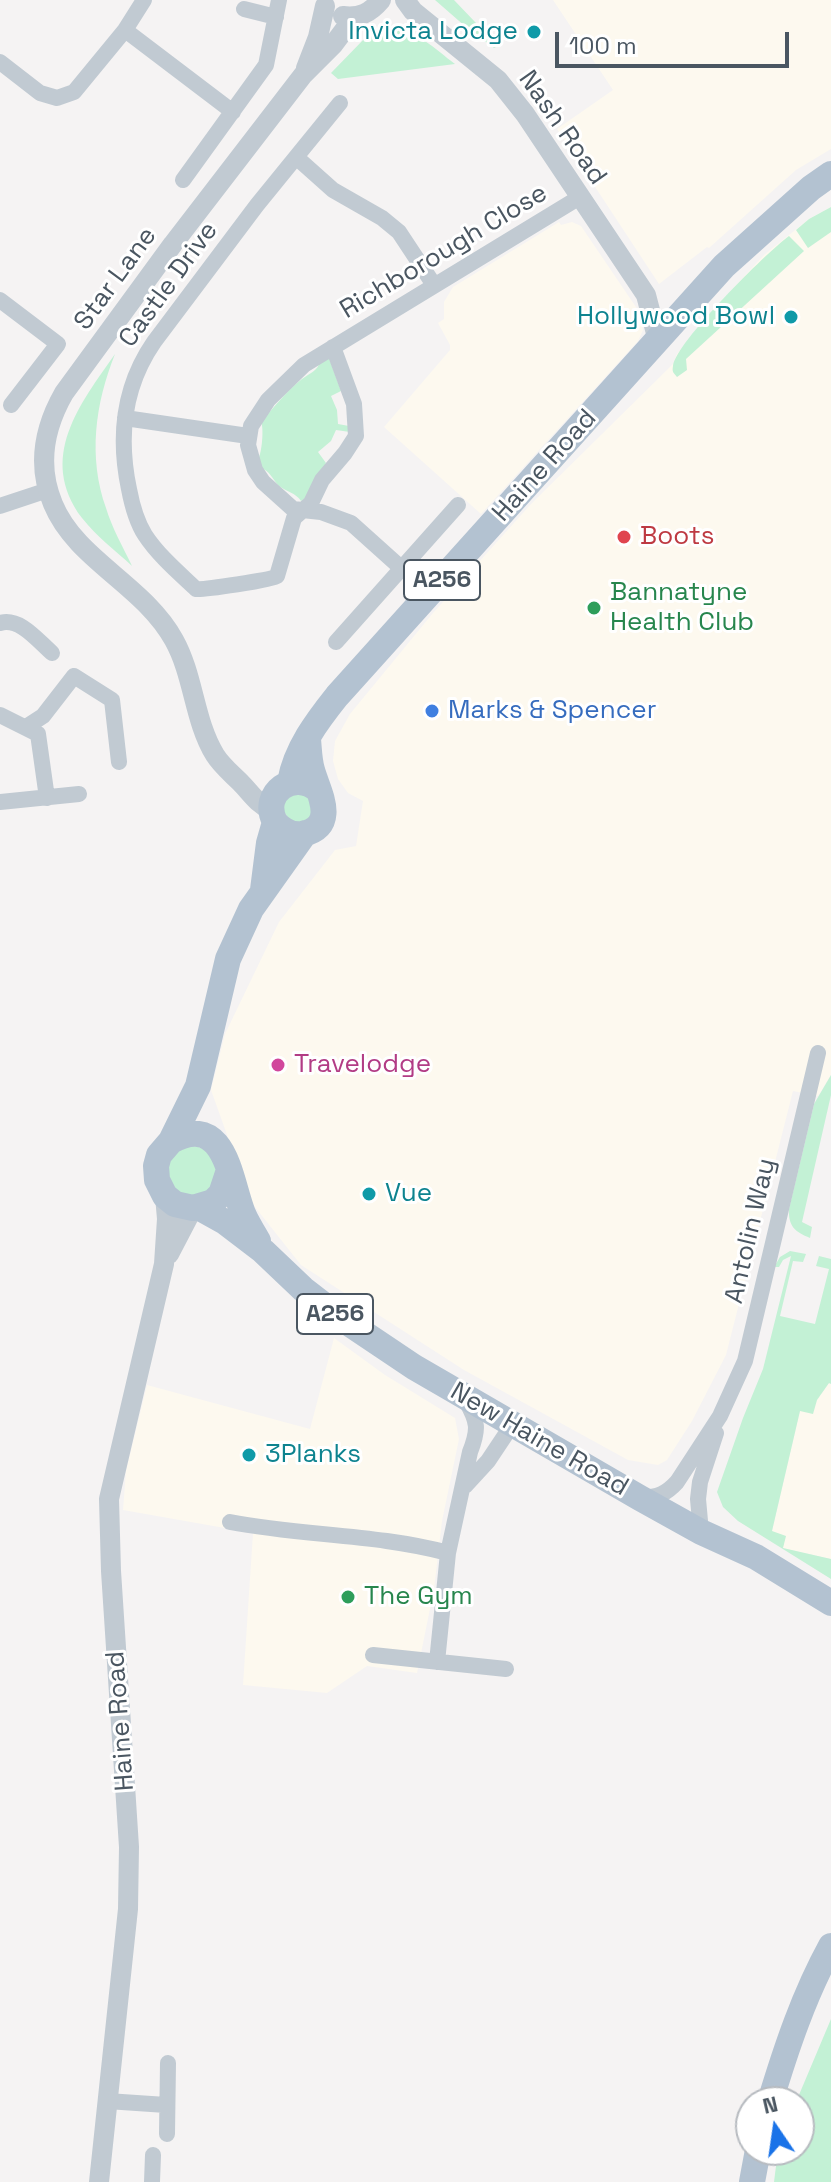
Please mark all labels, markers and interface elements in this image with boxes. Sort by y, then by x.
place label: Invicta Lodge [348,16,518,48]
scale bar [559,16,793,66]
marker: Invicta Lodge [525,23,543,41]
text: 100 m [569,30,637,61]
street label: Nash Road [511,65,613,191]
street label: Richborough Close [335,178,553,326]
street label: Castle Drive [113,216,225,354]
street label: Star Lane [68,221,164,337]
place label: Hollywood Bowl [577,301,775,333]
marker: Hollywood Bowl [782,308,800,326]
street label: Haine Road [486,403,604,529]
place label: Boots [640,521,714,553]
marker: Boots [615,528,633,546]
road number: A256 [404,560,480,600]
place label: Bannatyne Health Club [610,577,754,638]
marker: Bannatyne Health Club [585,599,603,617]
place label: Marks & Spencer [448,695,656,727]
marker: Marks & Spencer [423,702,441,720]
place label: Travelodge [294,1049,431,1081]
marker: Travelodge [269,1056,287,1074]
street label: Antolin Way [719,1155,783,1307]
place label: Vue [385,1178,432,1210]
marker: Vue [360,1185,378,1203]
road number: A256 [297,1294,373,1334]
street label: New Haine Road [445,1376,633,1504]
place label: 3Planks [265,1439,361,1471]
marker: 3Planks [240,1446,258,1464]
place label: The Gym [364,1581,473,1613]
marker: The Gym [339,1588,357,1606]
street label: Haine Road [101,1650,141,1792]
north arrow [735,2086,815,2166]
text: N [760,2089,780,2120]

